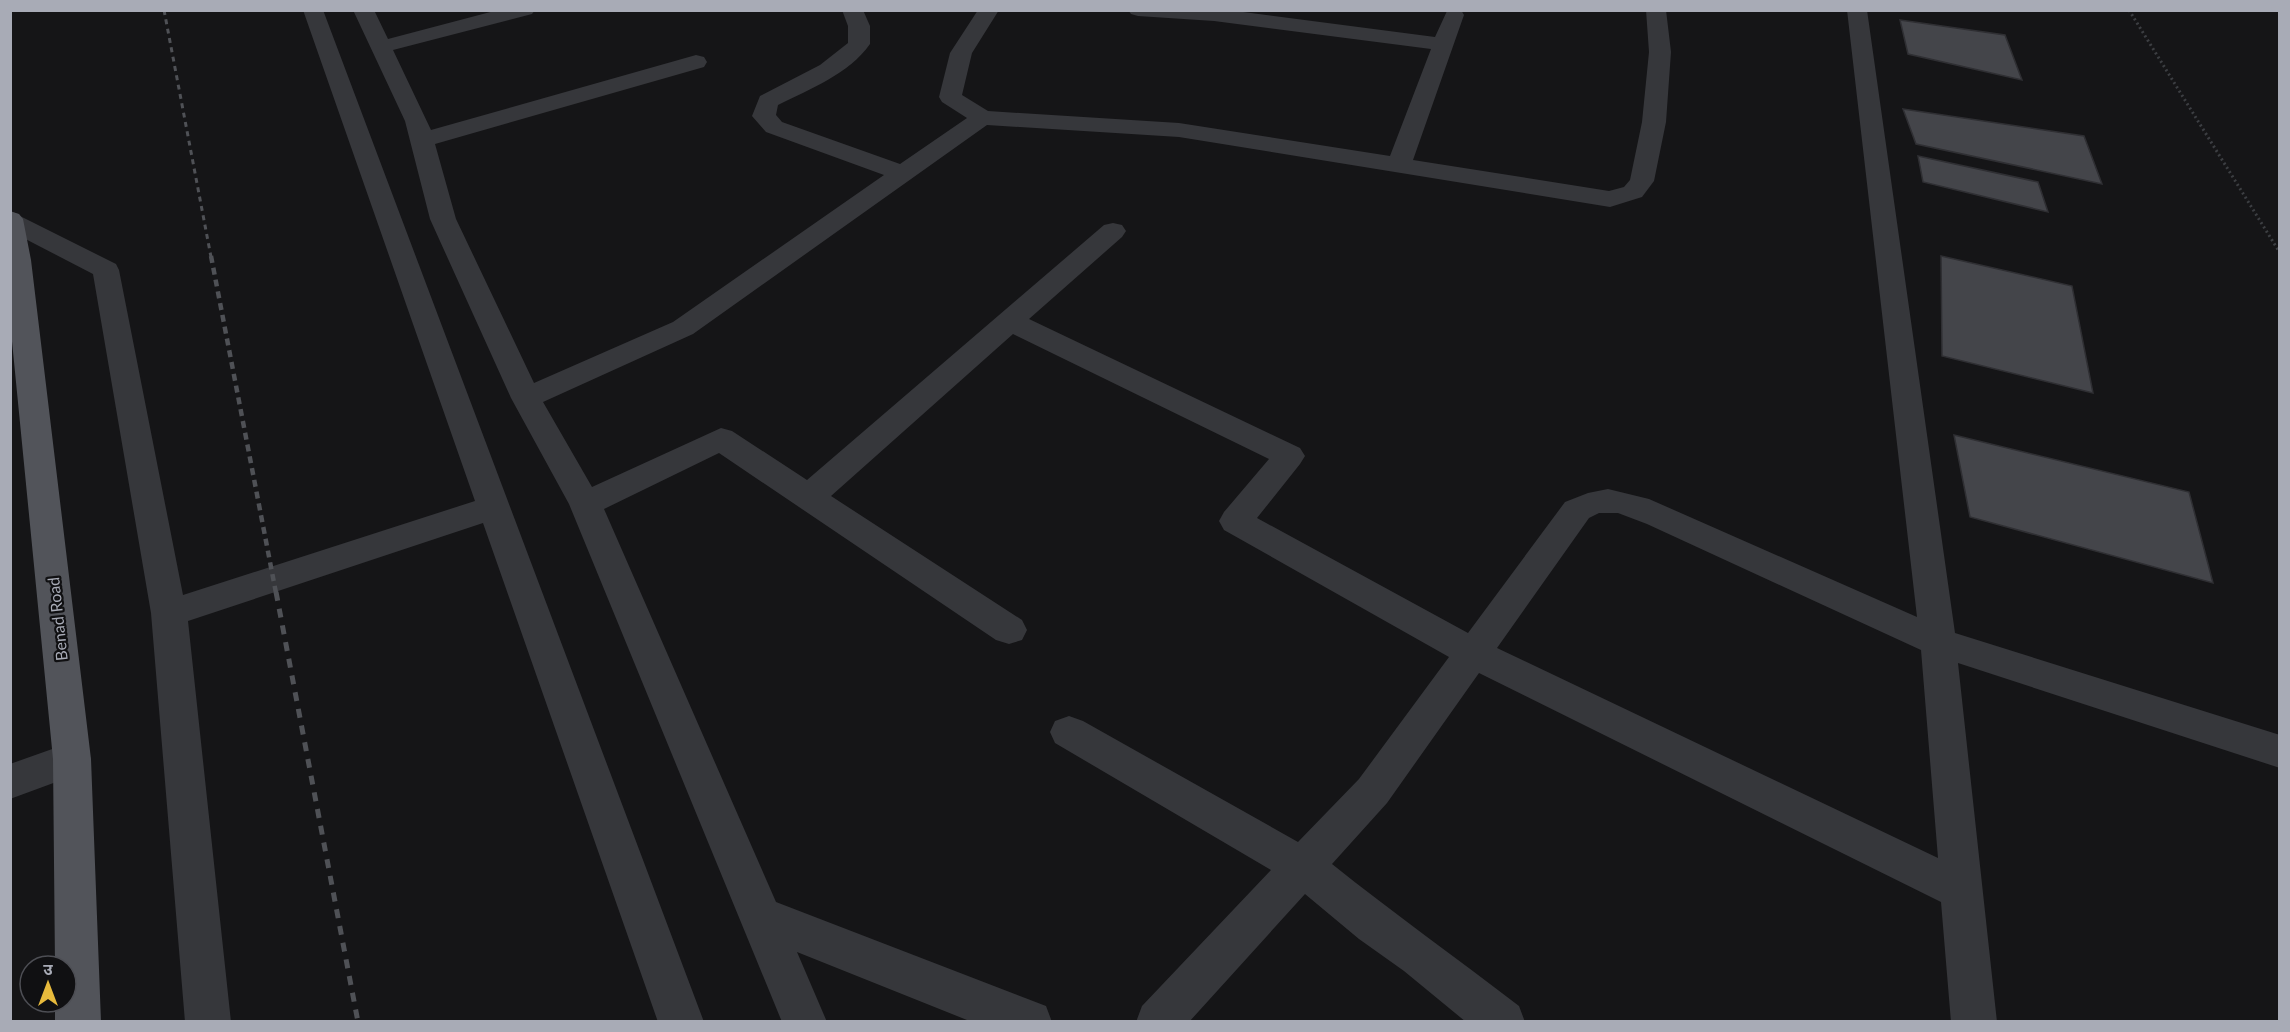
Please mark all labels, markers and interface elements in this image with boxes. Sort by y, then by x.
street label: Benad Road [43,576,71,662]
north arrow [18,954,78,1014]
text: उ [43,959,53,978]

